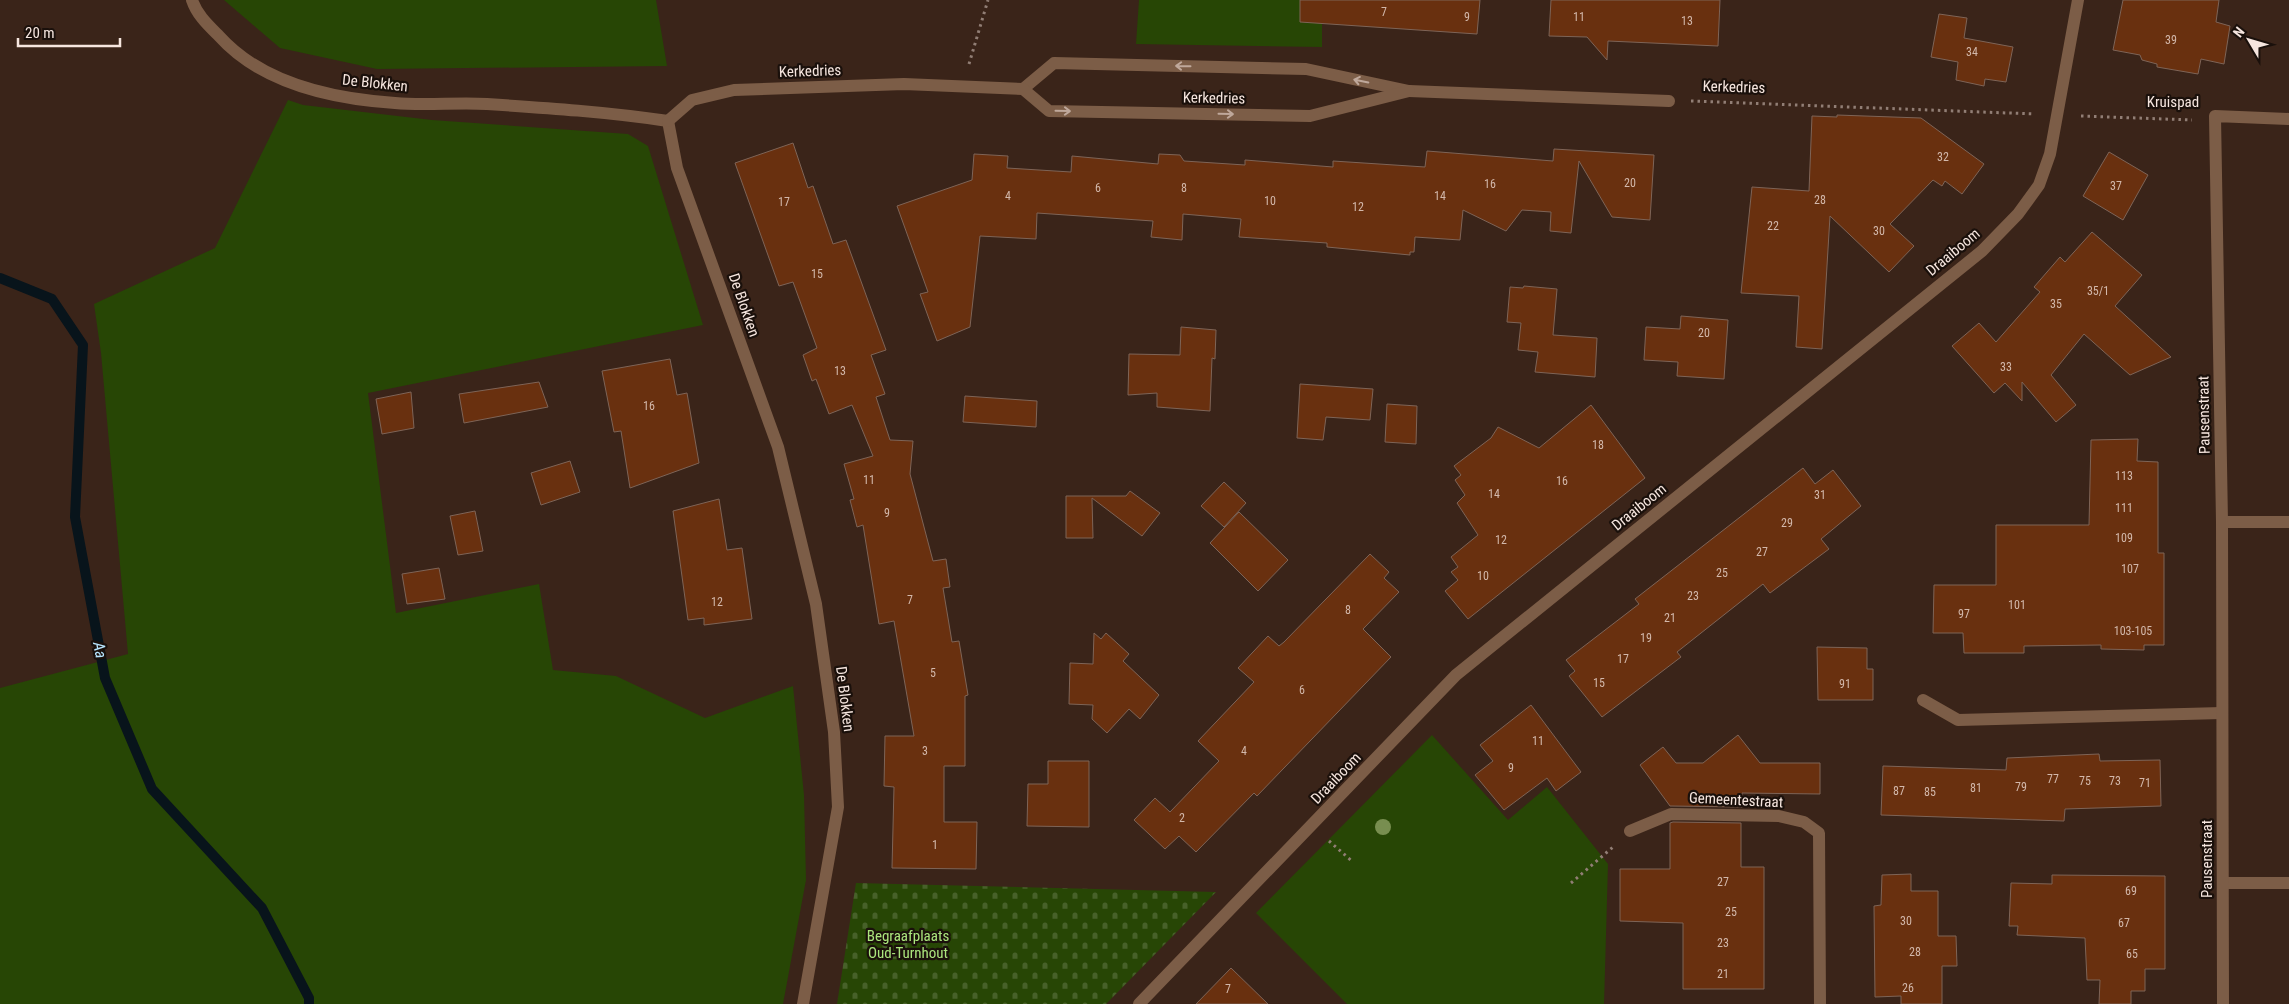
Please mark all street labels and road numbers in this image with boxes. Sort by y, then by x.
street label: Kerkedries [778,61,842,81]
street label: De Blokken [341,71,409,95]
street label: Kerkedries [1702,77,1766,97]
street label: Kerkedries [1183,88,1246,108]
street label: Kruispad [2147,93,2199,111]
street label: Draaiboom [1923,224,1983,280]
street label: De Blokken [725,271,763,339]
street label: Pausenstraat [2194,376,2214,454]
street label: Draaiboom [1608,480,1670,534]
street label: De Blokken [832,665,858,733]
street label: Draaiboom [1307,749,1365,807]
street label: Gemeentestraat [1688,789,1784,811]
street label: Pausenstraat [2198,820,2216,898]

